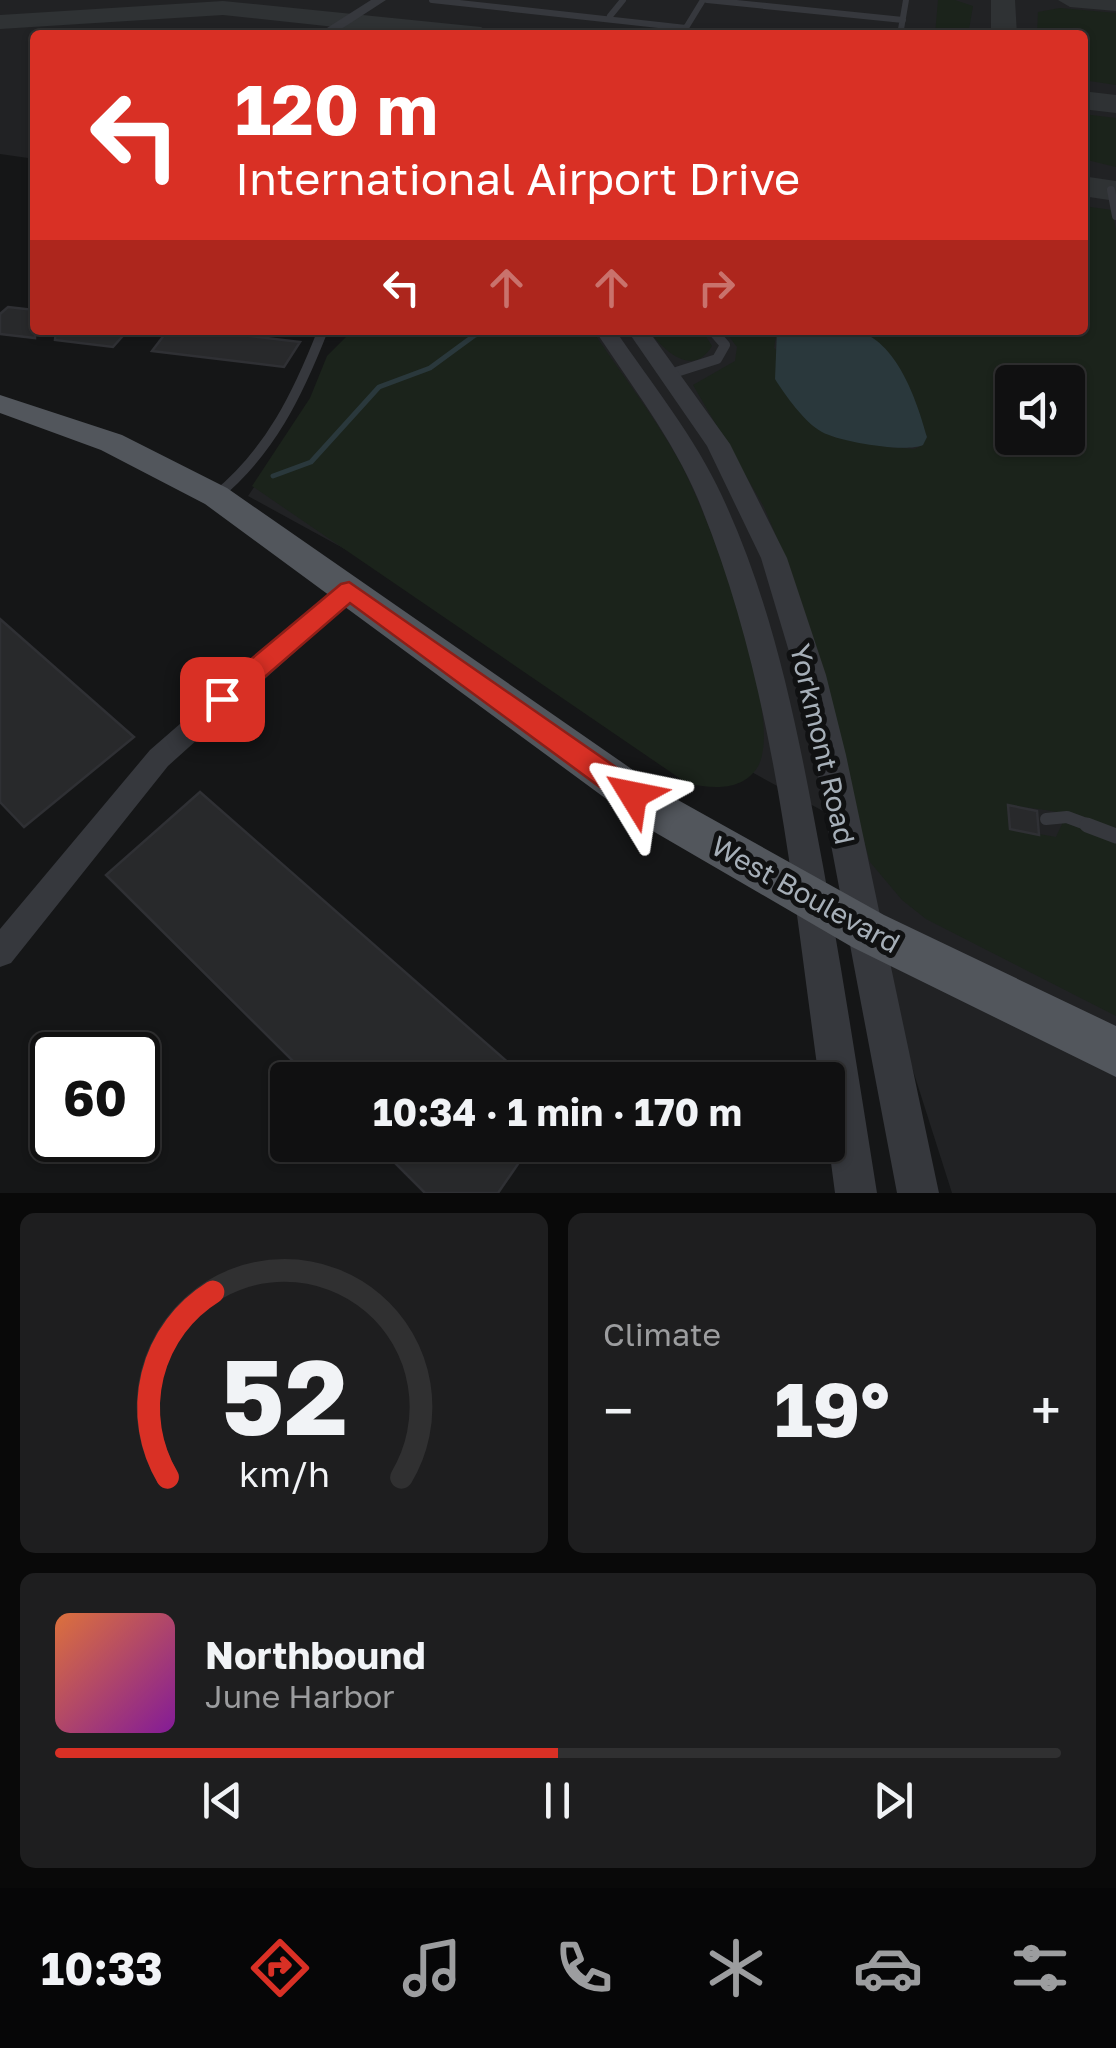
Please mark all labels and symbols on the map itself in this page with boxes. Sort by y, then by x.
street label: Yorkmont Road [784,641,862,847]
pin [180,657,265,742]
position arrow [581,743,685,847]
street label: West Boulevard [706,829,906,959]
speed limit sign: 60 [30,1032,160,1162]

